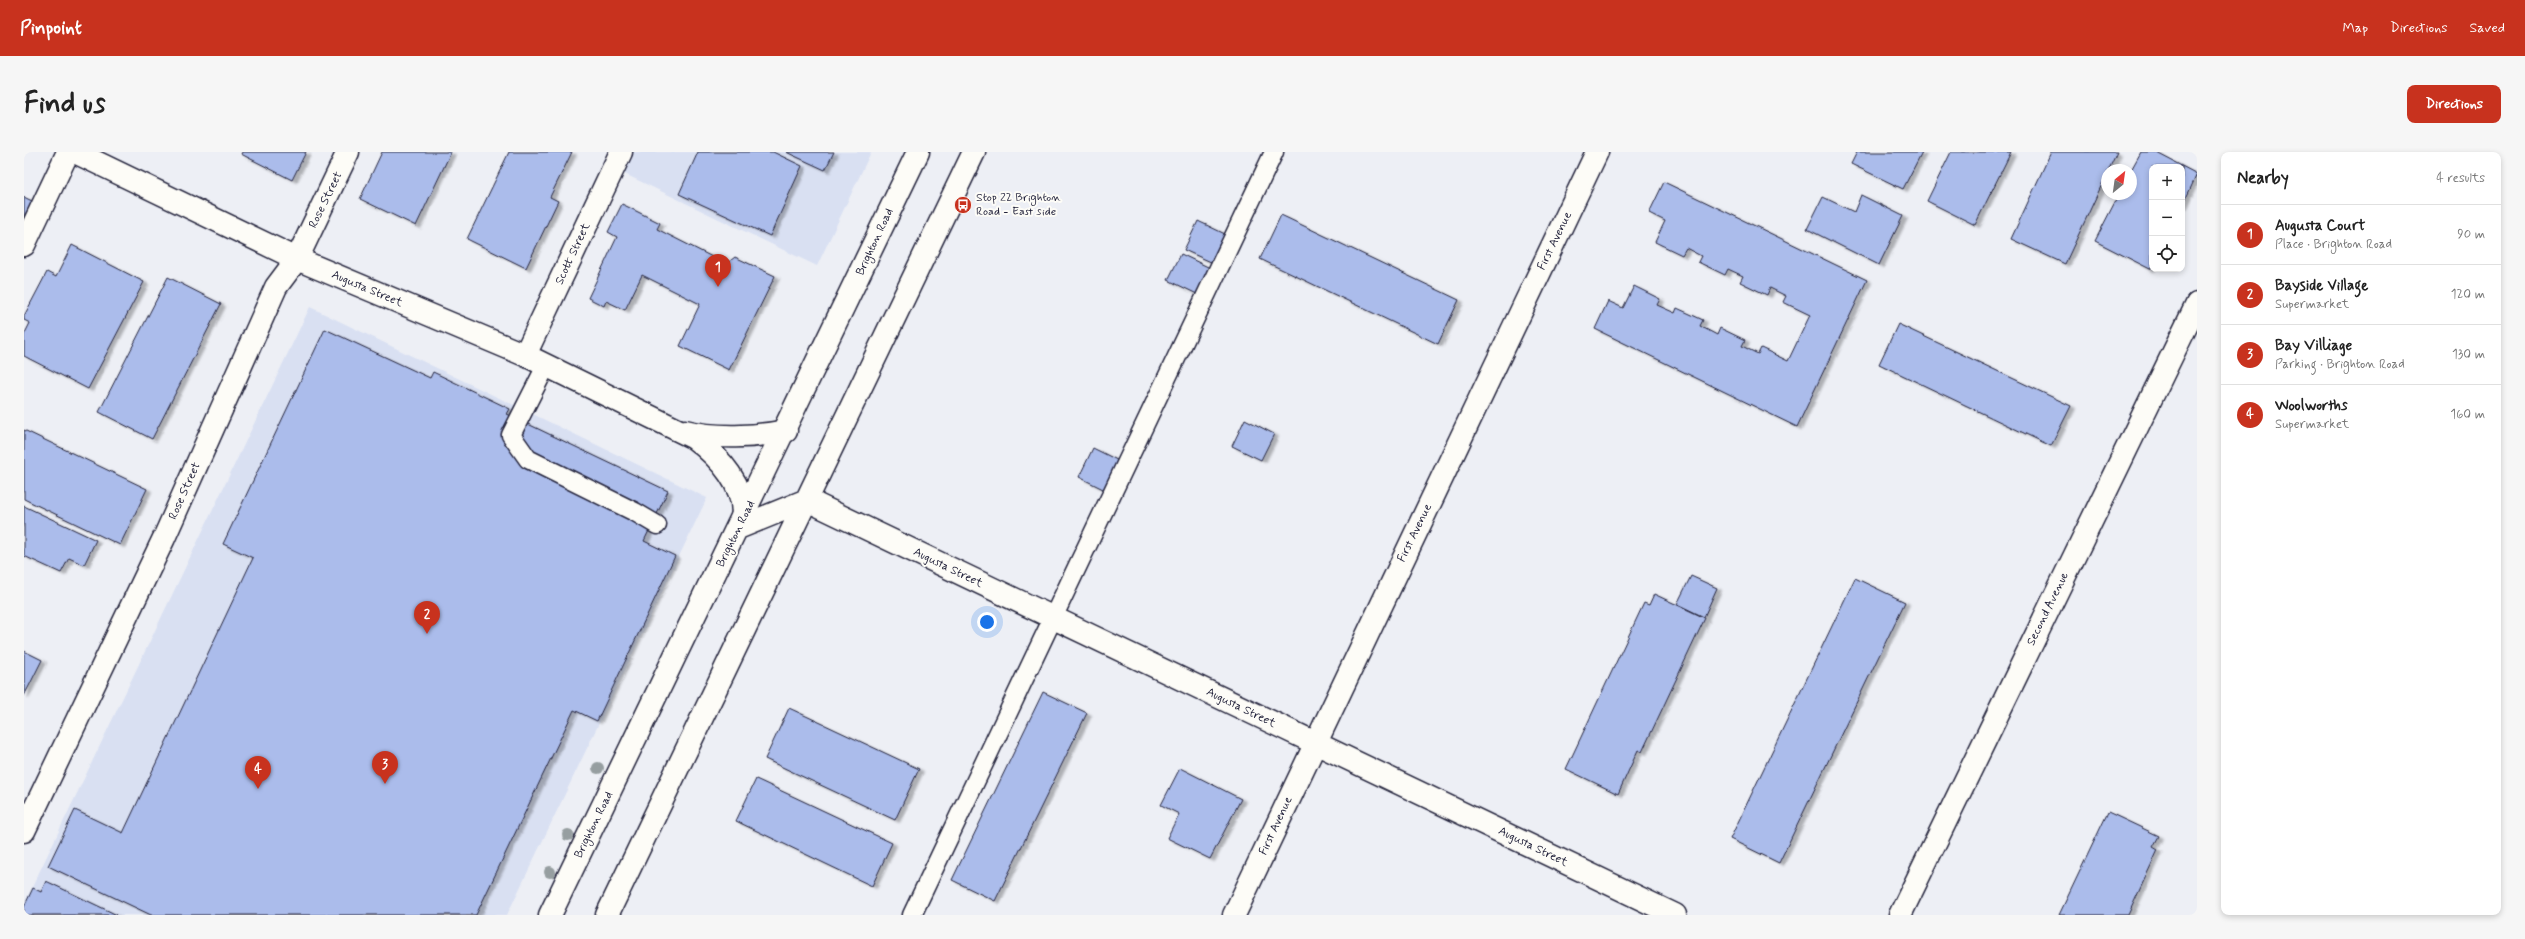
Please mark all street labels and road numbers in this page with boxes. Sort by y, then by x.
street label: Rose Street [305,169,347,231]
street label: Brighton Road [852,206,898,278]
street label: First Avenue [1534,209,1576,273]
street label: Scott Street [552,221,594,287]
street label: Augusta Street [329,267,405,311]
street label: Rose Street [165,460,205,522]
street label: Brighton Road [713,498,759,570]
street label: First Avenue [1394,501,1436,565]
street label: Augusta Street [910,544,986,592]
street label: Second Avenue [2023,569,2073,648]
street label: Augusta Street [1203,684,1279,732]
street label: Brighton Road [571,789,617,861]
street label: First Avenue [1255,794,1297,858]
street label: Augusta Street [1495,823,1571,871]

